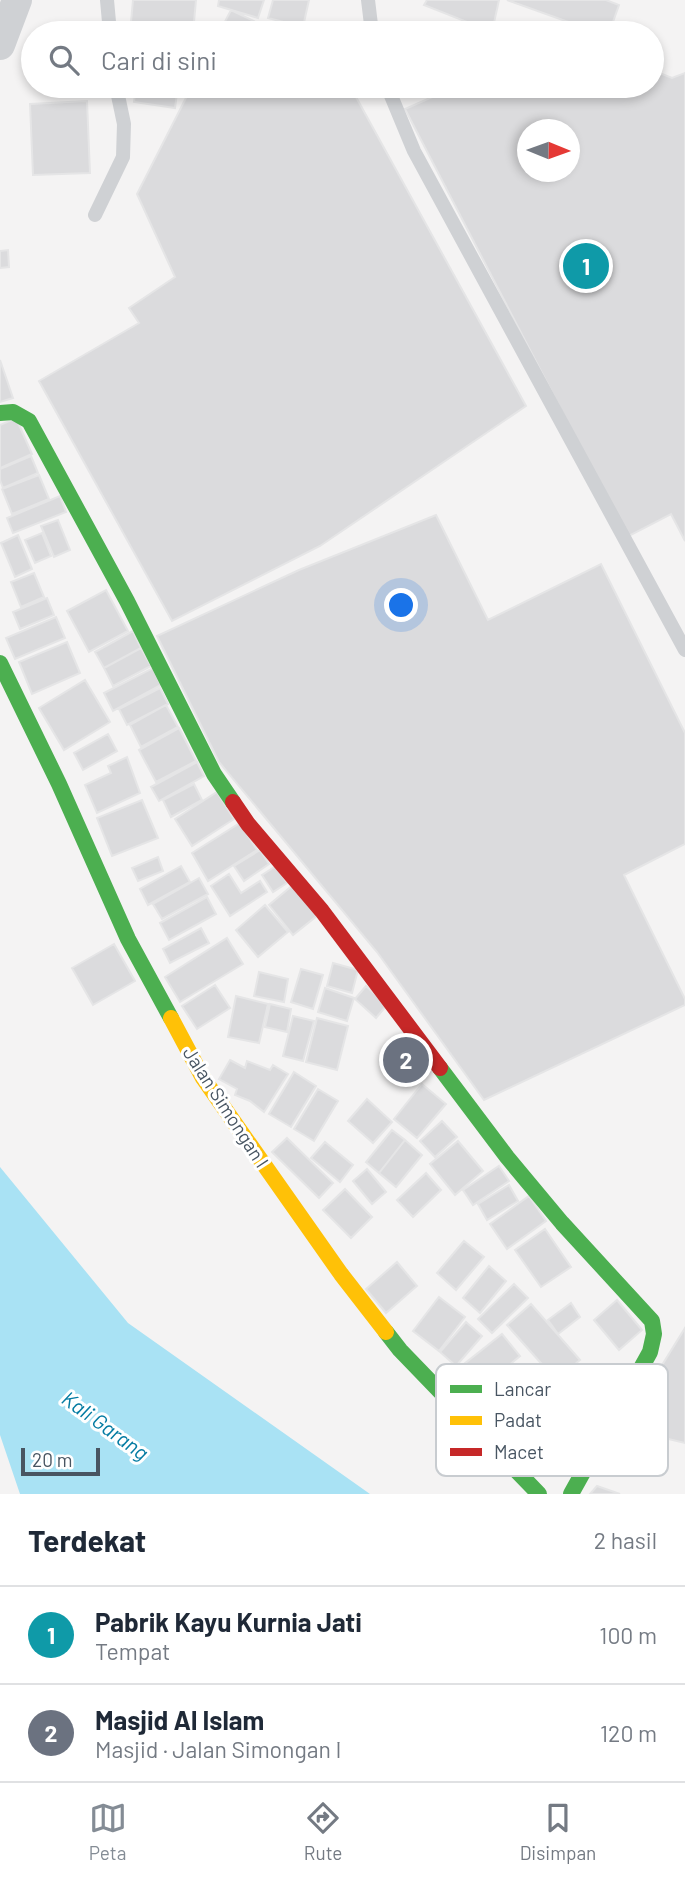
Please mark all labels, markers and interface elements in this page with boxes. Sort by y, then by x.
search box [21,21,664,98]
icon: search [45,41,83,79]
text: Cari di sini [101,44,217,75]
north arrow [517,119,580,182]
pin: 1 [563,240,609,292]
your location [384,588,418,622]
pin: 2 [383,1034,429,1086]
street label: Jalan Simongan I [179,1042,274,1172]
legend [436,1364,668,1476]
text: Lancar [494,1377,551,1400]
water label: Kali Garang [58,1385,154,1465]
text: Padat [494,1408,542,1431]
text: Macet [494,1440,544,1463]
scale bar [21,1445,100,1477]
text: 20 m [32,1448,72,1471]
text: Terdekat [28,1522,146,1558]
text: 2 hasil [594,1526,657,1554]
text: Pabrik Kayu Kurnia Jati [95,1606,362,1637]
text: 1 [47,1621,55,1649]
text: 100 m [599,1621,657,1649]
text: Tempat [95,1637,171,1665]
text: Masjid Al Islam [95,1704,264,1735]
text: 2 [45,1719,57,1747]
text: 120 m [600,1719,657,1747]
text: Masjid · Jalan Simongan I [95,1735,342,1763]
tab: Peta [89,1799,127,1864]
tab: Rute [304,1799,342,1864]
tab: Disimpan [520,1799,596,1864]

